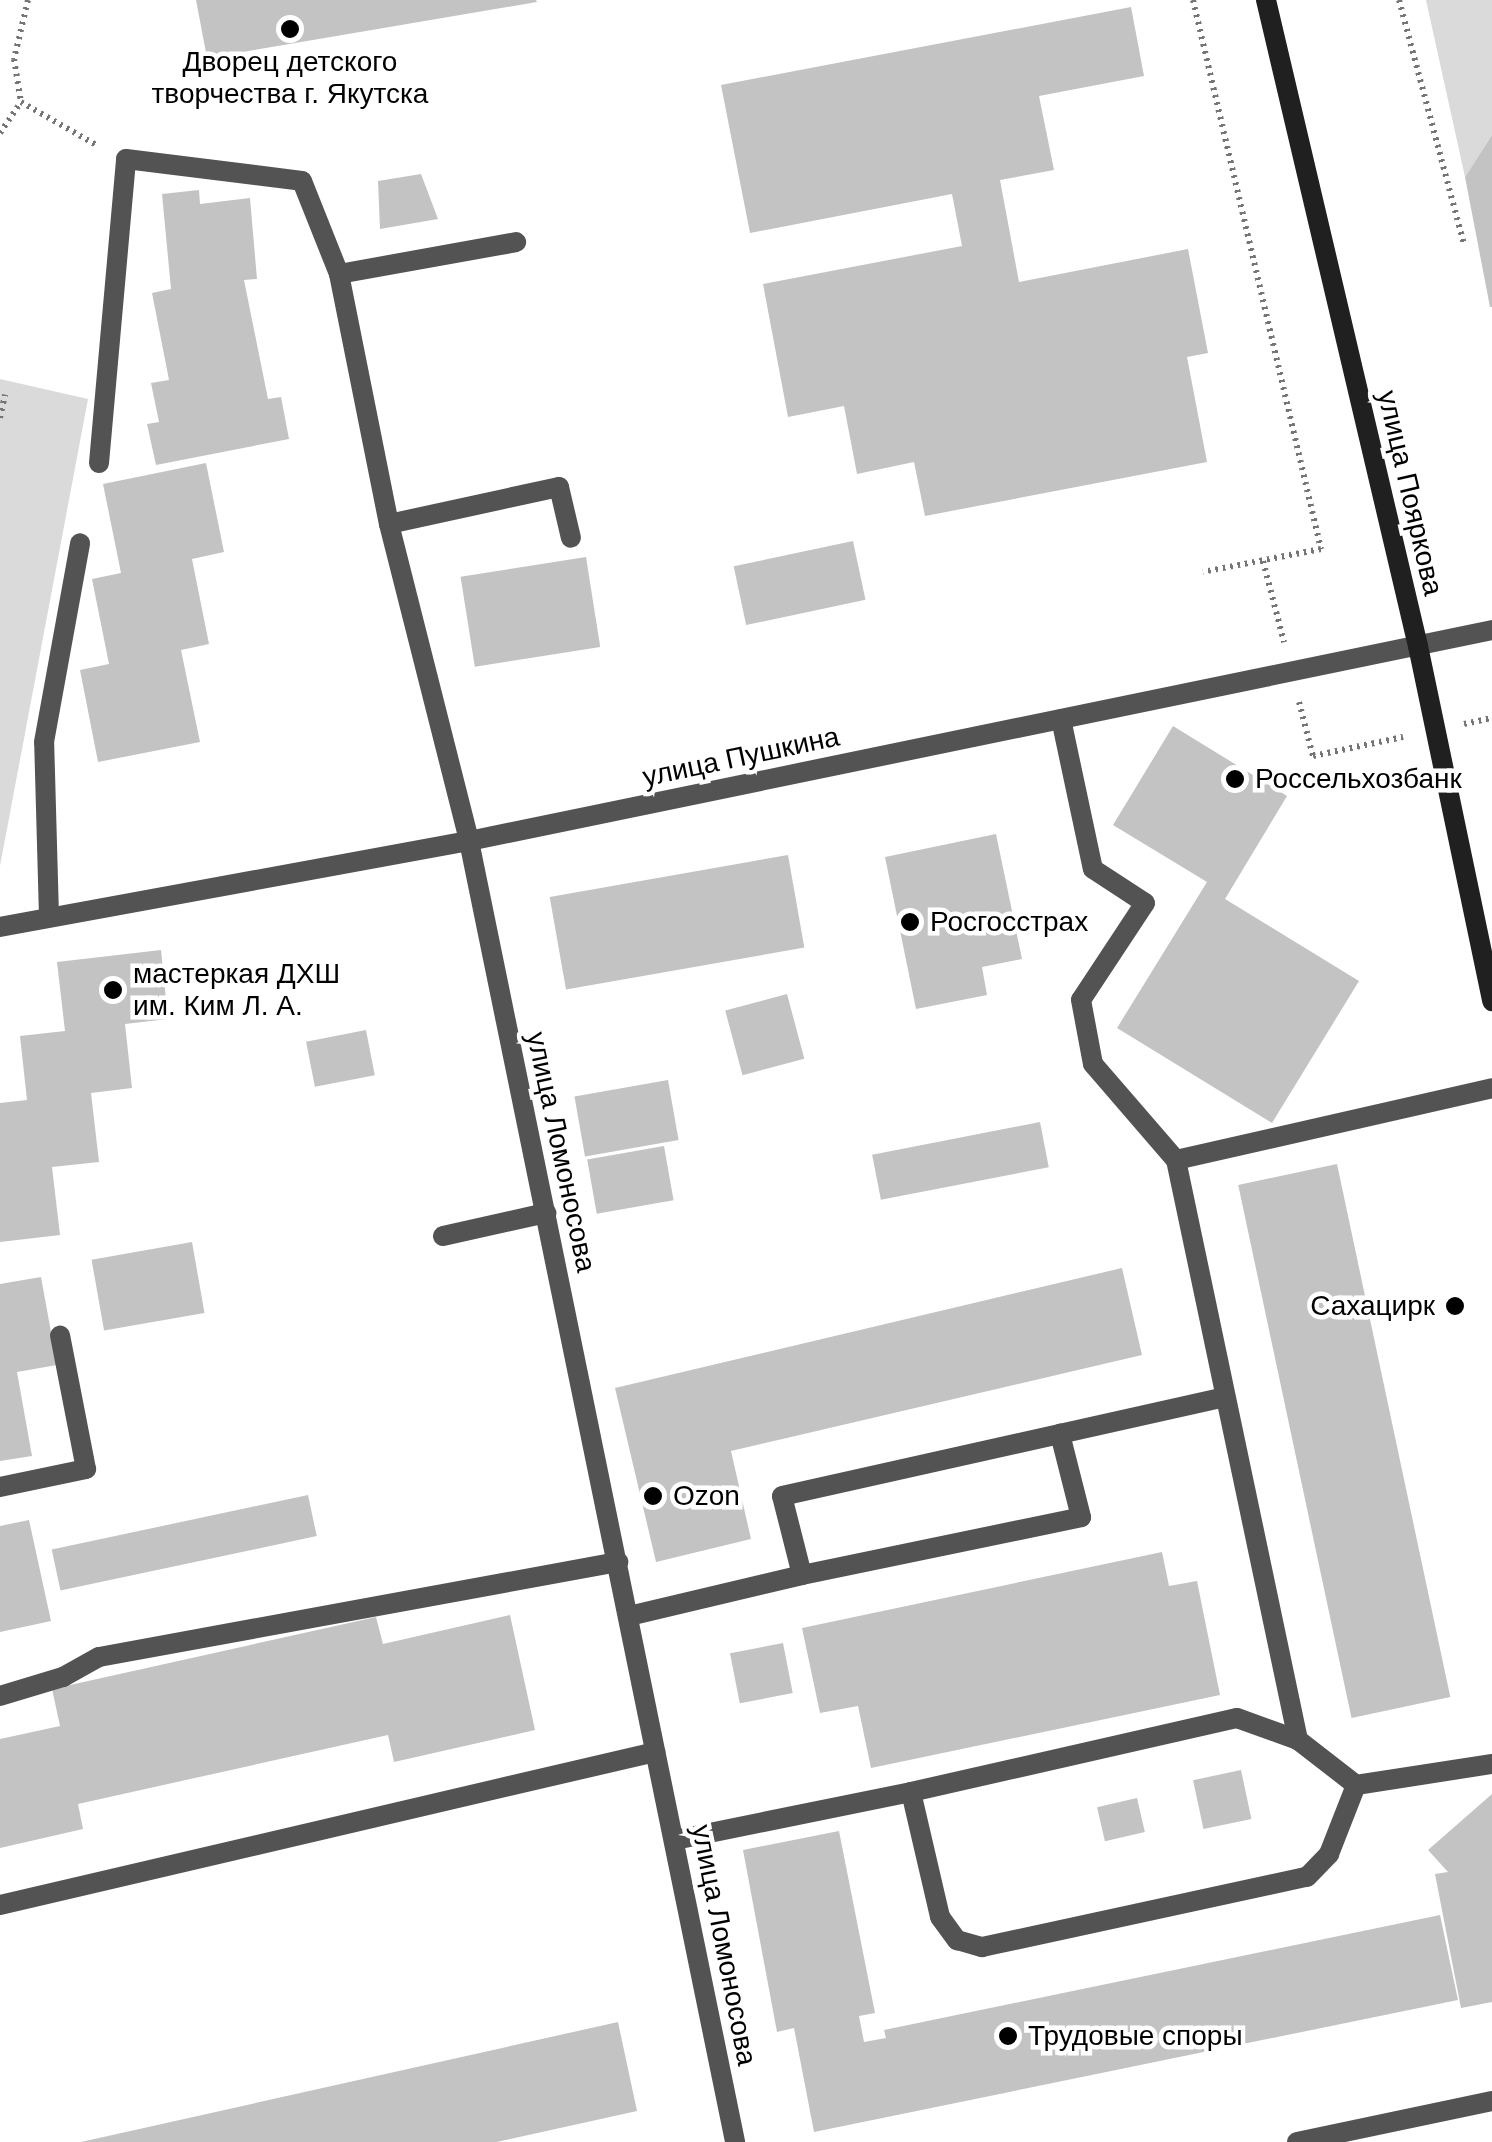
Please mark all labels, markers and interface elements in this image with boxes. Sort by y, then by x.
marker: Дворец детского творчества г. Якутска [279,18,301,40]
place label: Дворец детского творчества г. Якутска [152,45,428,111]
street label: улица Пояркова [1370,387,1450,599]
street label: улица Пушкина [640,720,842,794]
place label: Россельхозбанк [1255,762,1462,796]
marker: Россельхозбанк [1224,768,1246,790]
place label: Росгосстрах [930,905,1088,939]
marker: Росгосстрах [899,911,921,933]
place label: мастеркая ДХШ им. Ким Л. А. [133,957,340,1023]
marker: мастеркая ДХШ им. Ким Л. А. [102,979,124,1001]
street label: улица Ломоносова [519,1029,603,1275]
place label: Сахацирк [1310,1289,1435,1323]
marker: Сахацирк [1444,1295,1466,1317]
place label: Ozon [673,1479,740,1513]
marker: Ozon [642,1485,664,1507]
street label: улица Ломоносова [684,1822,764,2068]
place label: Трудовые споры [1028,2019,1243,2053]
marker: Трудовые споры [997,2025,1019,2047]

